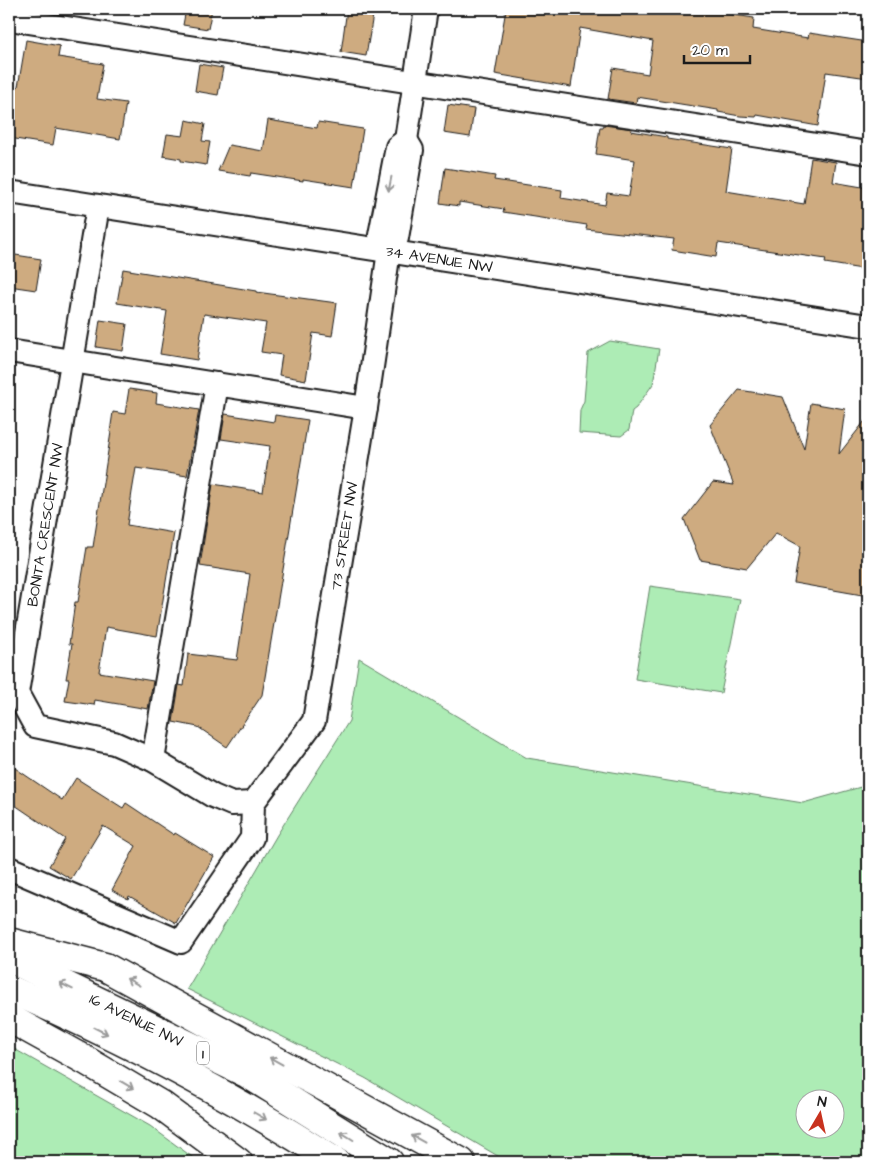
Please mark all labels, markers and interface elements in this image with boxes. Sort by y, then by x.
scale bar [684,32,751,64]
text: 20 m [692,40,728,61]
one-way arrow [385,176,394,192]
street label: 34 AVENUE NW [384,241,494,278]
street label: BONITA CRESCENT NW [22,442,69,608]
street label: 73 STREET NW [326,481,363,592]
one-way arrow [127,977,141,987]
one-way arrow [58,981,73,991]
street label: 16 AVENUE NW [86,989,186,1052]
one-way arrow [93,1027,108,1036]
road number: 1 [197,1042,209,1064]
one-way arrow [269,1055,283,1065]
one-way arrow [120,1080,134,1090]
north arrow [794,1088,844,1138]
text: N [816,1092,828,1113]
one-way arrow [252,1111,266,1121]
one-way arrow [341,1131,355,1141]
one-way arrow [411,1134,426,1144]

